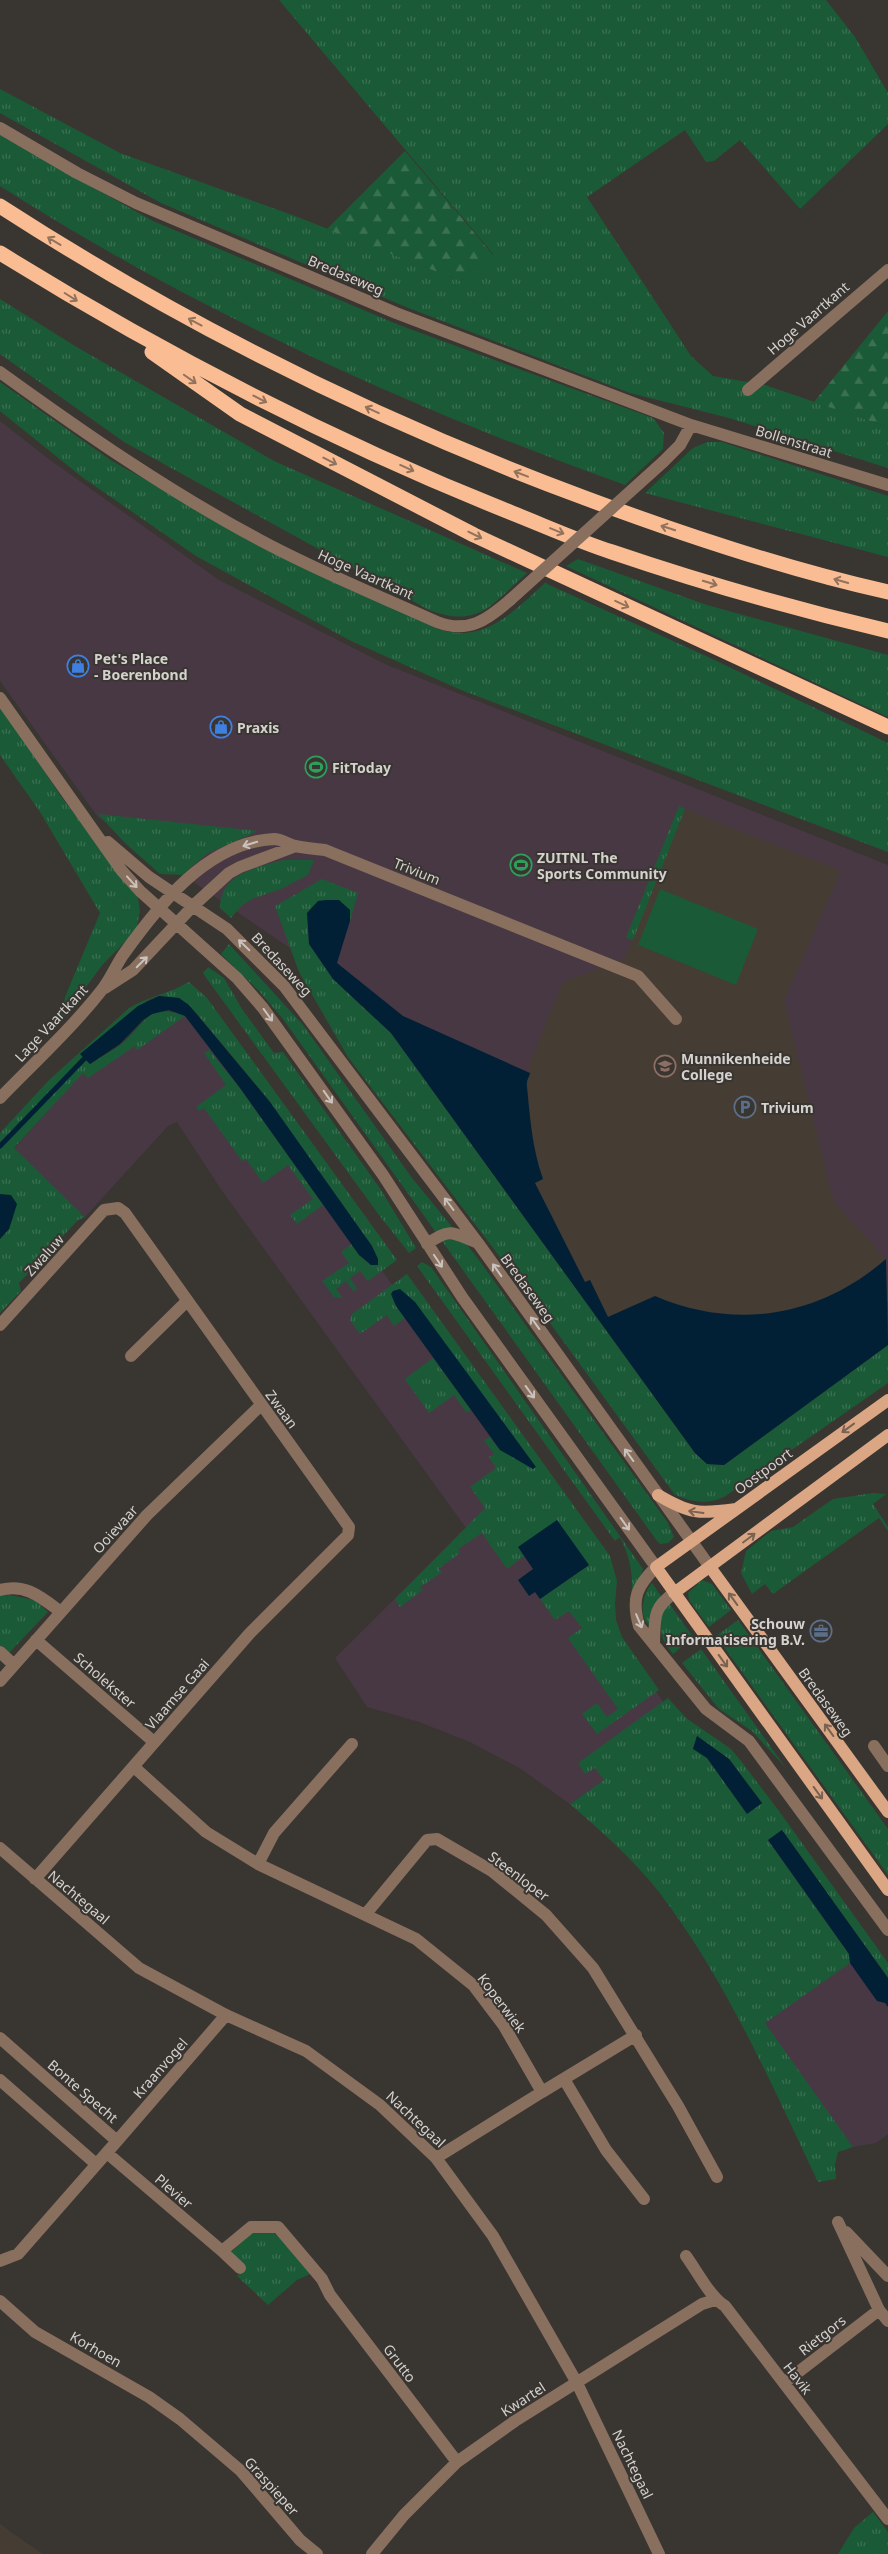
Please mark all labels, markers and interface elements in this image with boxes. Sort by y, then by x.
one-way arrow [48,235,62,245]
street label: Bredaseweg [305,250,387,300]
street label: Hoge Vaartkant [763,277,853,359]
one-way arrow [64,293,78,303]
one-way arrow [187,317,202,327]
one-way arrow [183,374,197,384]
one-way arrow [252,395,267,404]
one-way arrow [365,404,380,414]
street label: Bollenstraat [753,420,835,462]
one-way arrow [322,457,337,466]
one-way arrow [399,464,414,474]
one-way arrow [514,469,529,478]
one-way arrow [661,523,677,533]
one-way arrow [549,526,564,536]
one-way arrow [467,531,482,540]
street label: Hoge Vaartkant [315,544,417,604]
one-way arrow [833,575,849,585]
one-way arrow [702,578,718,588]
one-way arrow [614,599,629,609]
place label: Pet's Place - Boerenbond [94,649,188,684]
shop icon: Pet's Place - Boerenbond [66,654,90,678]
shop icon: Praxis [209,715,233,739]
place label: Praxis [237,718,279,737]
sports icon: FitToday [304,755,328,779]
place label: FitToday [332,758,391,777]
one-way arrow [242,840,258,850]
place label: ZUITNL The Sports Community [537,848,667,883]
street label: Trivium [391,853,443,889]
sports icon: ZUITNL The Sports Community [509,853,533,877]
one-way arrow [126,876,138,889]
street label: Bredaseweg [248,928,316,1000]
one-way arrow [238,939,250,951]
one-way arrow [136,956,148,968]
street label: Lage Vaartkant [10,980,92,1066]
one-way arrow [263,1008,274,1021]
place label: Munnikenheide College [681,1049,791,1084]
school or university icon: Munnikenheide College [653,1054,677,1078]
one-way arrow [323,1090,333,1104]
parking icon: Trivium [733,1095,757,1119]
place label: Trivium [761,1098,814,1117]
one-way arrow [443,1198,454,1211]
street label: Zwaluw [20,1230,68,1280]
street label: Bredaseweg [497,1250,559,1326]
one-way arrow [433,1253,443,1267]
one-way arrow [492,1263,502,1277]
one-way arrow [530,1316,540,1330]
one-way arrow [525,1385,535,1399]
street label: Zwaan [262,1386,302,1432]
one-way arrow [842,1423,856,1433]
street label: Oostpoort [730,1443,796,1499]
one-way arrow [624,1448,634,1462]
street label: Ooievaar [88,1500,142,1557]
one-way arrow [688,1507,704,1517]
one-way arrow [620,1517,630,1531]
one-way arrow [742,1532,755,1543]
one-way arrow [728,1593,739,1606]
one-way arrow [635,1614,644,1629]
place label: Schouw Informatisering B.V. [666,1614,805,1649]
office icon: Schouw Informatisering B.V. [809,1619,833,1643]
street label: Scholekster [70,1648,140,1712]
street label: Vlaamse Gaai [141,1654,213,1734]
one-way arrow [718,1654,728,1668]
street label: Bredaseweg [795,1664,857,1740]
one-way arrow [824,1723,834,1737]
one-way arrow [813,1786,823,1800]
street label: Steenloper [485,1847,553,1905]
street label: Nachtegaal [44,1866,114,1928]
street label: Koperwiek [474,1970,531,2037]
street label: Kraanvogel [128,2034,192,2102]
street label: Bonte Specht [44,2055,122,2127]
street label: Nachtegaal [382,2087,450,2151]
street label: Plevier [151,2169,197,2213]
street label: Rietgors [795,2310,850,2359]
street label: Korhoen [67,2327,125,2371]
street label: Grutto [379,2340,421,2386]
street label: Havik [779,2358,817,2399]
street label: Kwartel [497,2377,549,2421]
street label: Nachtegaal [608,2426,658,2502]
street label: Graspieper [241,2453,304,2520]

